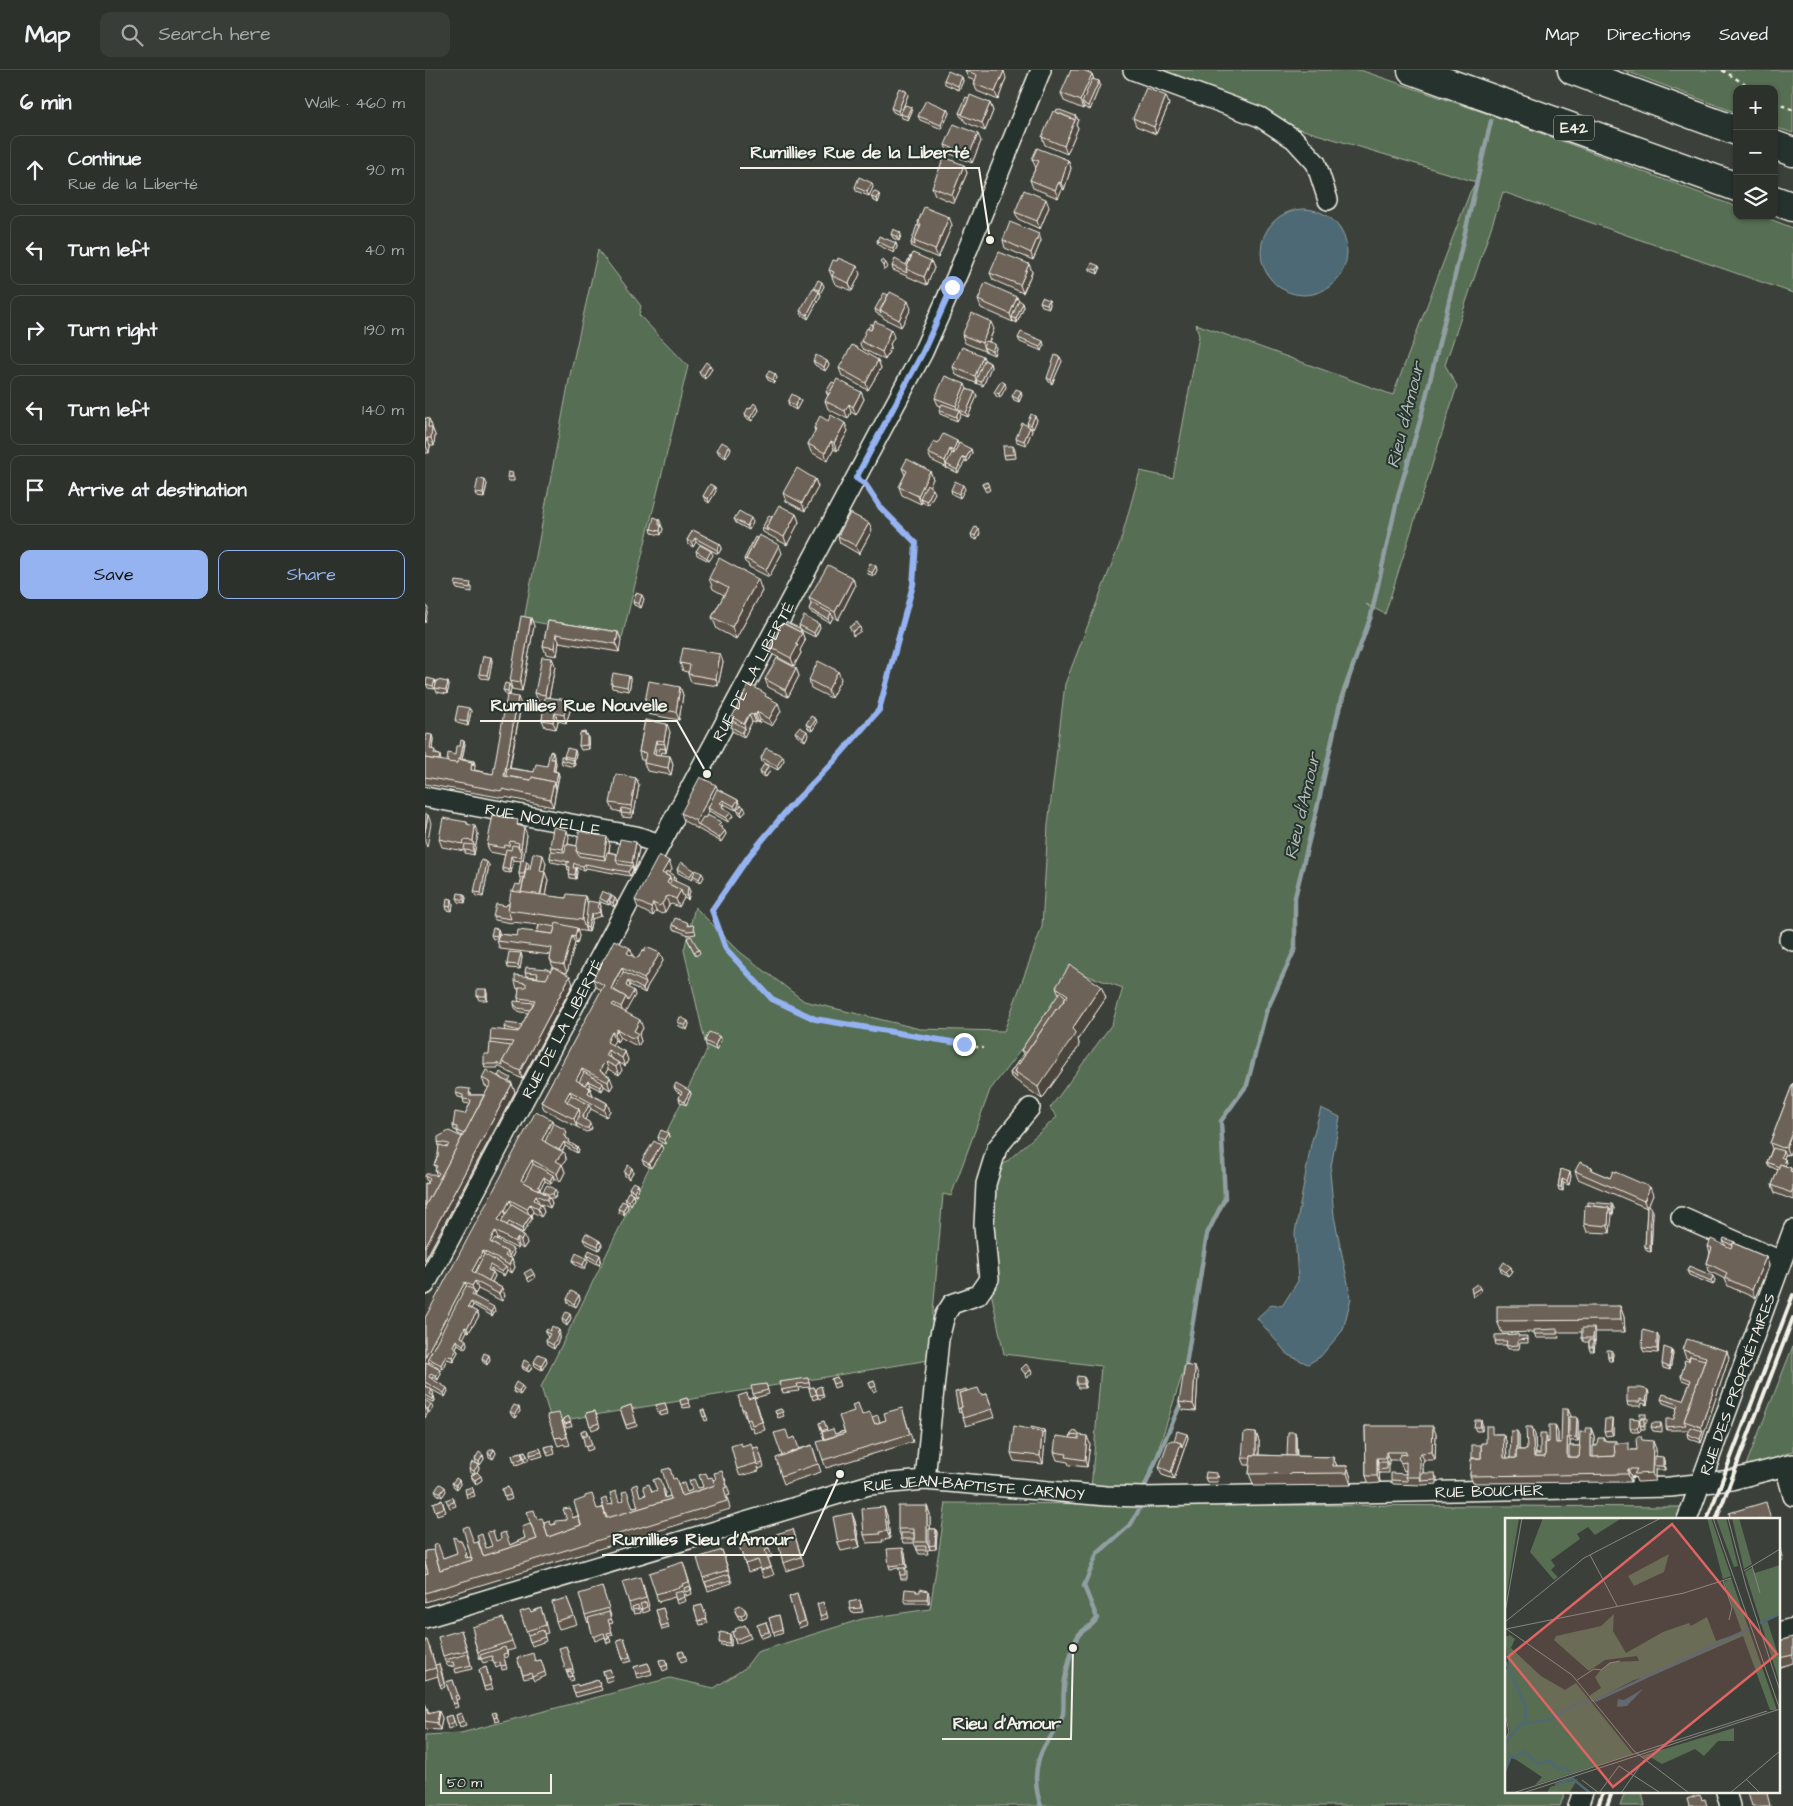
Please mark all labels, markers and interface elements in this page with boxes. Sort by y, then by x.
search box [100,12,450,57]
text: Map [25,18,70,52]
icon: search [118,21,146,49]
text: Search here [158,21,271,48]
text: Map [1545,22,1579,47]
text: Directions [1607,22,1691,47]
text: Saved [1719,22,1768,47]
map controls [1733,85,1778,220]
button: + [1733,85,1778,130]
text: 6 min [20,88,72,117]
text: Walk · 460 m [305,92,405,114]
road number: E42 [1554,116,1594,140]
button: − [1733,130,1778,175]
callout: Rumillies Rue de la Liberté [740,135,979,168]
text: Rumillies Rue de la Liberté [750,140,970,165]
text: Continue [68,146,142,173]
icon: ahead [21,156,49,184]
text: 90 m [366,159,404,181]
text: Rue de la Liberté [68,173,198,195]
button: layers [1733,175,1778,220]
icon: left [21,236,49,264]
text: Turn left [68,237,149,264]
text: 40 m [364,239,404,261]
route start [941,276,964,299]
icon: right [21,316,49,344]
text: Turn right [68,317,157,344]
text: 190 m [364,319,404,341]
water label: Rieu d'Amour [1380,357,1431,471]
icon: left [21,396,49,424]
text: Turn left [68,397,149,424]
text: 140 m [362,399,404,421]
icon: arrive [21,476,49,504]
text: Arrive at destination [68,477,247,504]
button: Save [20,550,208,599]
button: Share [218,550,405,599]
street label: RUE DE LA LIBERTÉ [707,597,800,745]
callout: Rumillies Rue Nouvelle [480,688,677,721]
text: Rumillies Rue Nouvelle [490,693,668,718]
water label: Rieu d'Amour [1278,748,1327,862]
street label: RUE NOUVELLE [483,798,603,841]
street label: RUE DE LA LIBERTÉ [517,955,609,1102]
route end [953,1033,976,1056]
street label: RUE DES PROPRIÉTAIRES [1694,1290,1781,1478]
street label: RUE JEAN-BAPTISTE CARNOY [863,1470,1086,1506]
street label: RUE BOUCHER [1435,1479,1544,1503]
inset map [1505,1518,1781,1794]
callout: Rumillies Rieu d'Amour [602,1522,803,1555]
text: Rumillies Rieu d'Amour [612,1527,794,1552]
callout: Rieu d'Amour [942,1706,1071,1739]
text: Rieu d'Amour [953,1711,1061,1736]
scale bar [440,1771,553,1794]
text: 50 m [447,1773,482,1793]

